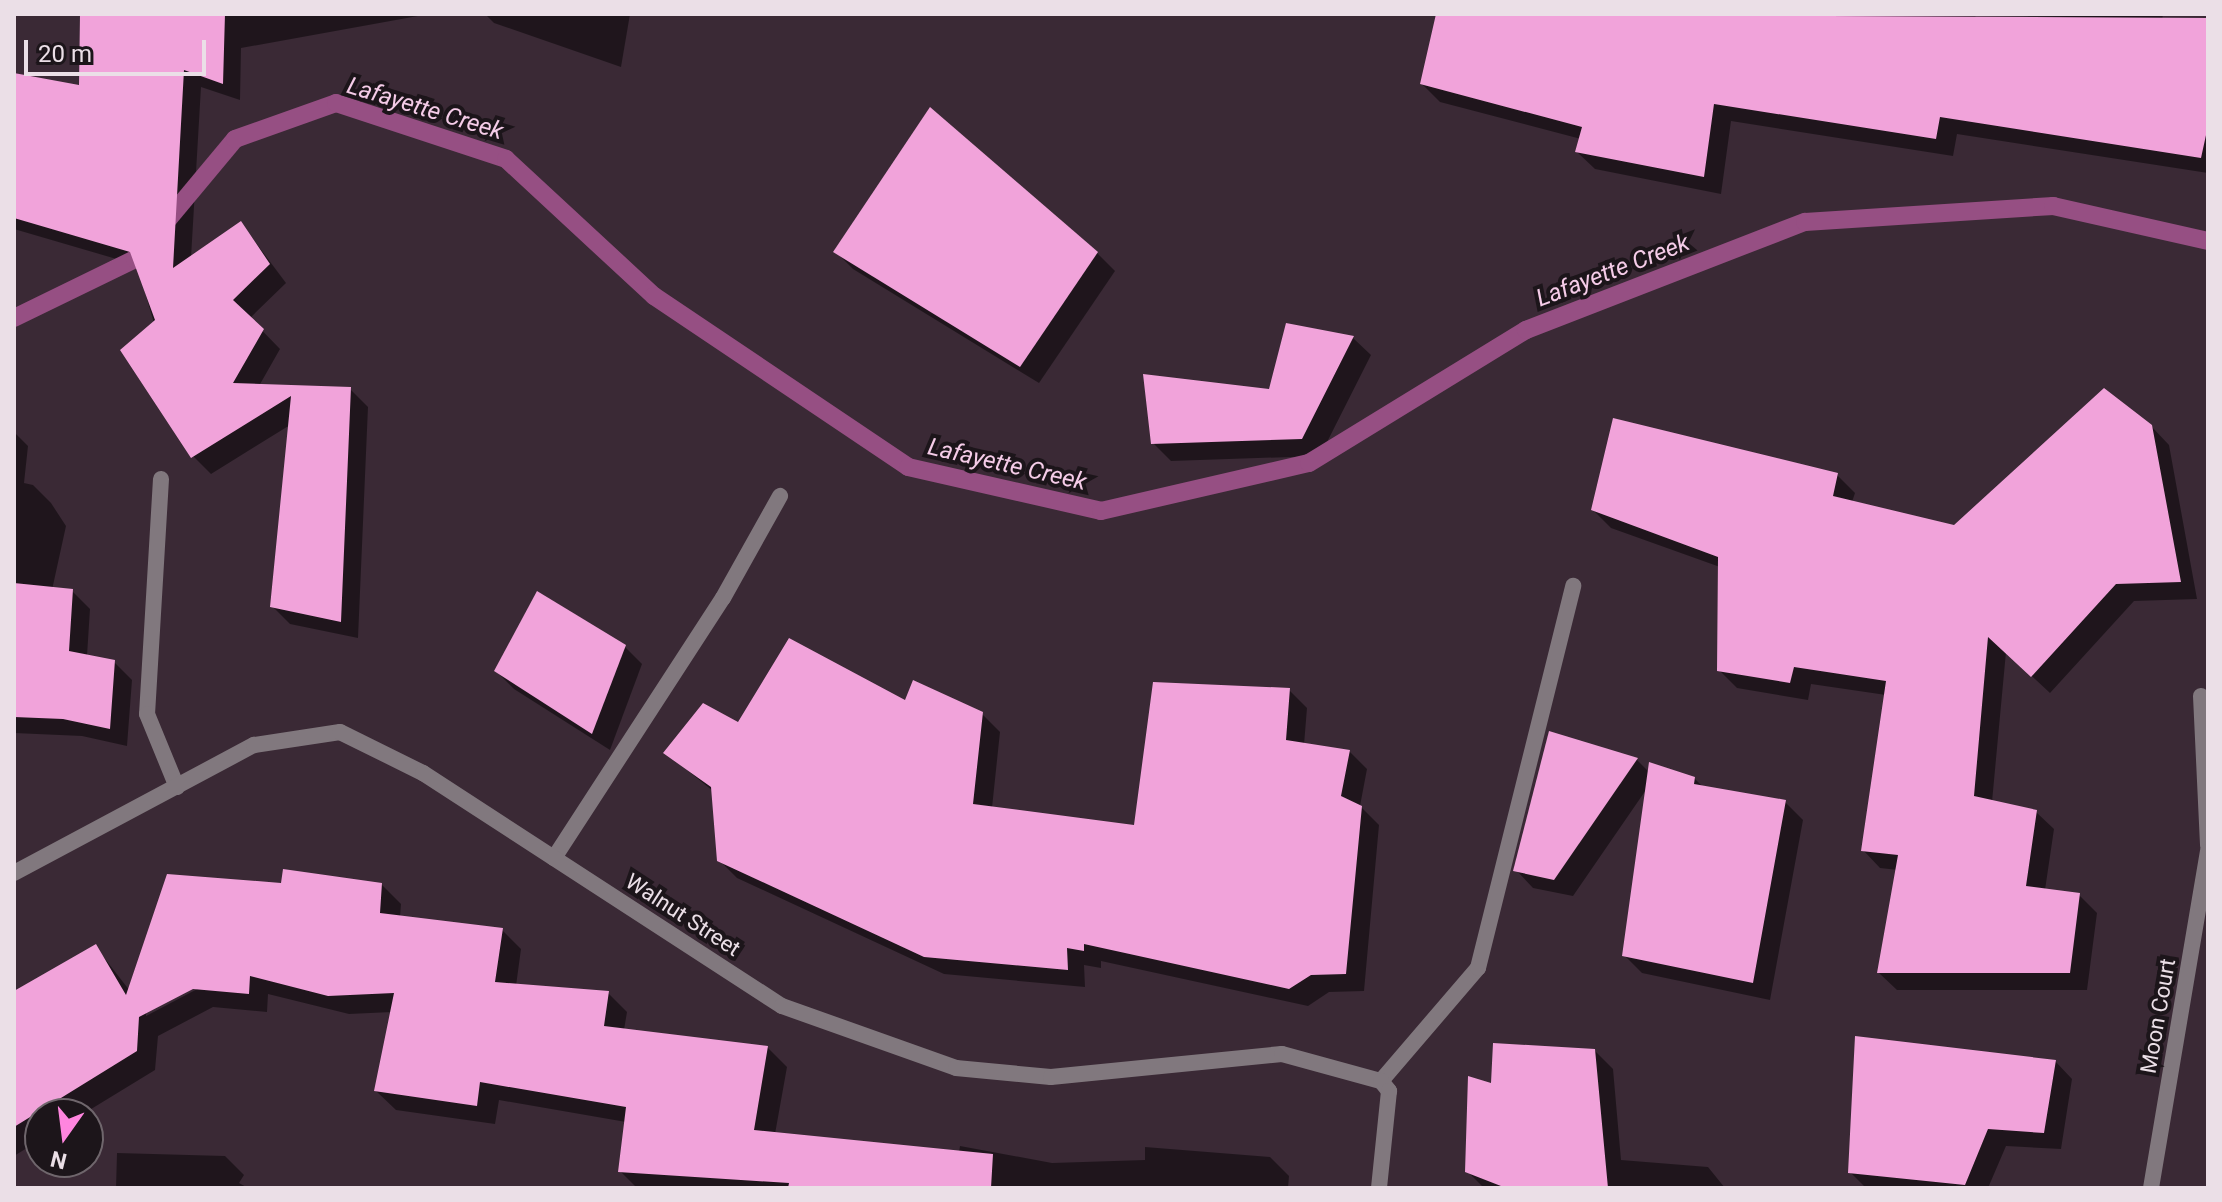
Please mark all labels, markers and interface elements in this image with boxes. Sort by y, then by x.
scale bar [28,24,210,74]
text: 20 m [38,40,92,68]
water label: Lafayette Creek [343,72,507,146]
water label: Lafayette Creek [1532,229,1694,313]
water label: Lafayette Creek [925,433,1089,497]
street label: Walnut Street [621,868,745,962]
street label: Moon Court [2135,957,2181,1075]
north arrow [24,1098,104,1178]
text: N [48,1146,69,1174]

